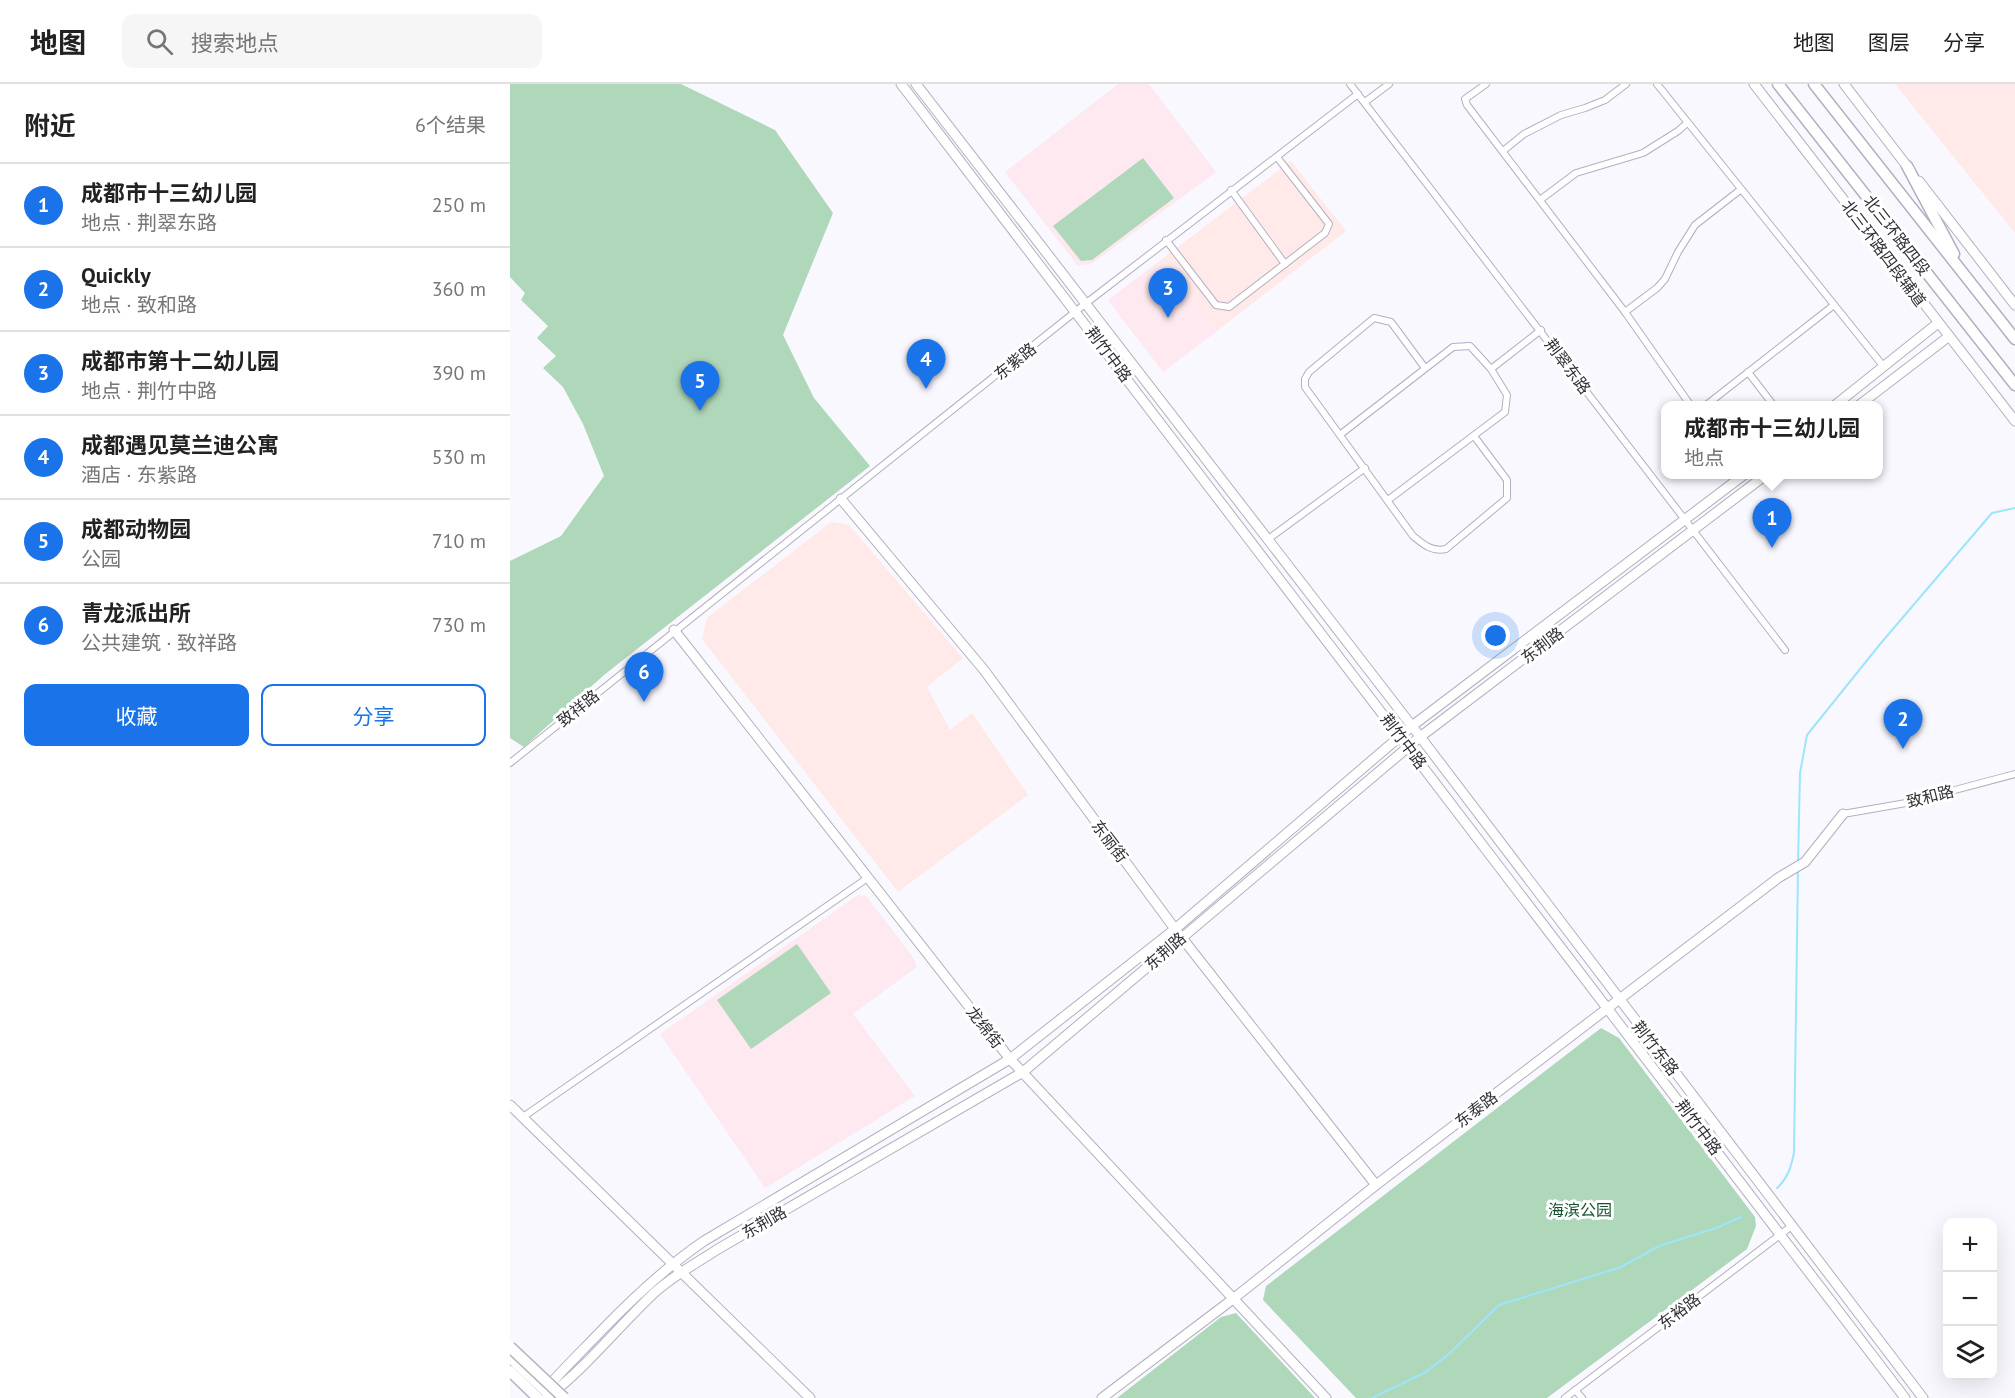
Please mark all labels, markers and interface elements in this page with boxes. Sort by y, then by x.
search box [122,14,542,68]
text: 地图 [30,24,86,61]
icon: search [143,25,176,58]
text: 搜索地点 [191,29,279,57]
text: 地图 [1793,29,1835,56]
text: 图层 [1868,29,1910,56]
text: 分享 [1943,29,1985,56]
text: 附近 [24,109,76,142]
text: 6个结果 [415,112,486,138]
text: 成都市十三幼儿园 [81,179,257,207]
street label: 北三环路四段 [1860,191,1934,279]
text: 1 [38,192,49,218]
text: 250 m [432,192,486,218]
street label: 北三环路四段辅道 [1837,196,1931,310]
text: 地点 · 荆翠东路 [81,210,217,236]
text: Quickly [81,261,151,289]
pin: 3 [1148,268,1188,318]
text: 2 [38,276,49,302]
text: 360 m [432,276,486,302]
text: 地点 · 致和路 [81,292,197,318]
street label: 荆竹中路 [1082,322,1136,386]
street label: 荆翠东路 [1541,334,1595,398]
street label: 东紫路 [990,338,1040,384]
pin: 4 [906,340,946,389]
text: 成都市第十二幼儿园 [81,347,279,375]
text: 3 [38,360,49,386]
text: 390 m [432,360,486,386]
pin: 5 [680,362,720,411]
text: 地点 · 荆竹中路 [81,378,217,404]
popup [1661,401,1883,479]
text: 成都市十三幼儿园 [1684,414,1860,442]
text: 成都遇见莫兰迪公寓 [81,431,279,459]
text: 4 [38,444,49,470]
text: 530 m [432,444,486,470]
text: 地点 [1684,445,1724,471]
text: 酒店 · 东紫路 [81,462,197,488]
pin: 1 [1752,498,1792,548]
text: 成都动物园 [81,515,191,543]
text: 5 [38,528,49,554]
text: 710 m [432,528,486,554]
text: 公园 [81,546,121,572]
text: 青龙派出所 [81,599,191,627]
text: 6 [38,612,49,638]
text: 730 m [432,612,486,638]
your location [1481,621,1510,650]
street label: 东荆路 [1517,623,1567,667]
text: 公共建筑 · 致祥路 [81,630,237,656]
pin: 6 [624,652,664,702]
button: 收藏 [24,684,249,746]
button: 分享 [261,684,486,746]
street label: 致祥路 [553,685,603,731]
pin: 2 [1884,700,1922,749]
street label: 荆竹中路 [1377,709,1431,773]
street label: 致和路 [1904,780,1956,812]
street label: 东丽街 [1088,816,1132,866]
street label: 东荆路 [1140,928,1190,974]
street label: 龙绵街 [962,1002,1008,1052]
street label: 荆竹东路 [1628,1017,1684,1079]
street label: 东泰路 [1451,1087,1501,1131]
street label: 荆竹中路 [1672,1095,1726,1159]
park label: 海滨公园 [1548,1200,1612,1220]
street label: 东荆路 [738,1201,790,1243]
map controls [1943,1218,1997,1380]
button: + [1943,1218,1997,1272]
button: − [1943,1272,1997,1326]
street label: 东裕路 [1654,1289,1704,1333]
button: layers [1943,1326,1997,1380]

